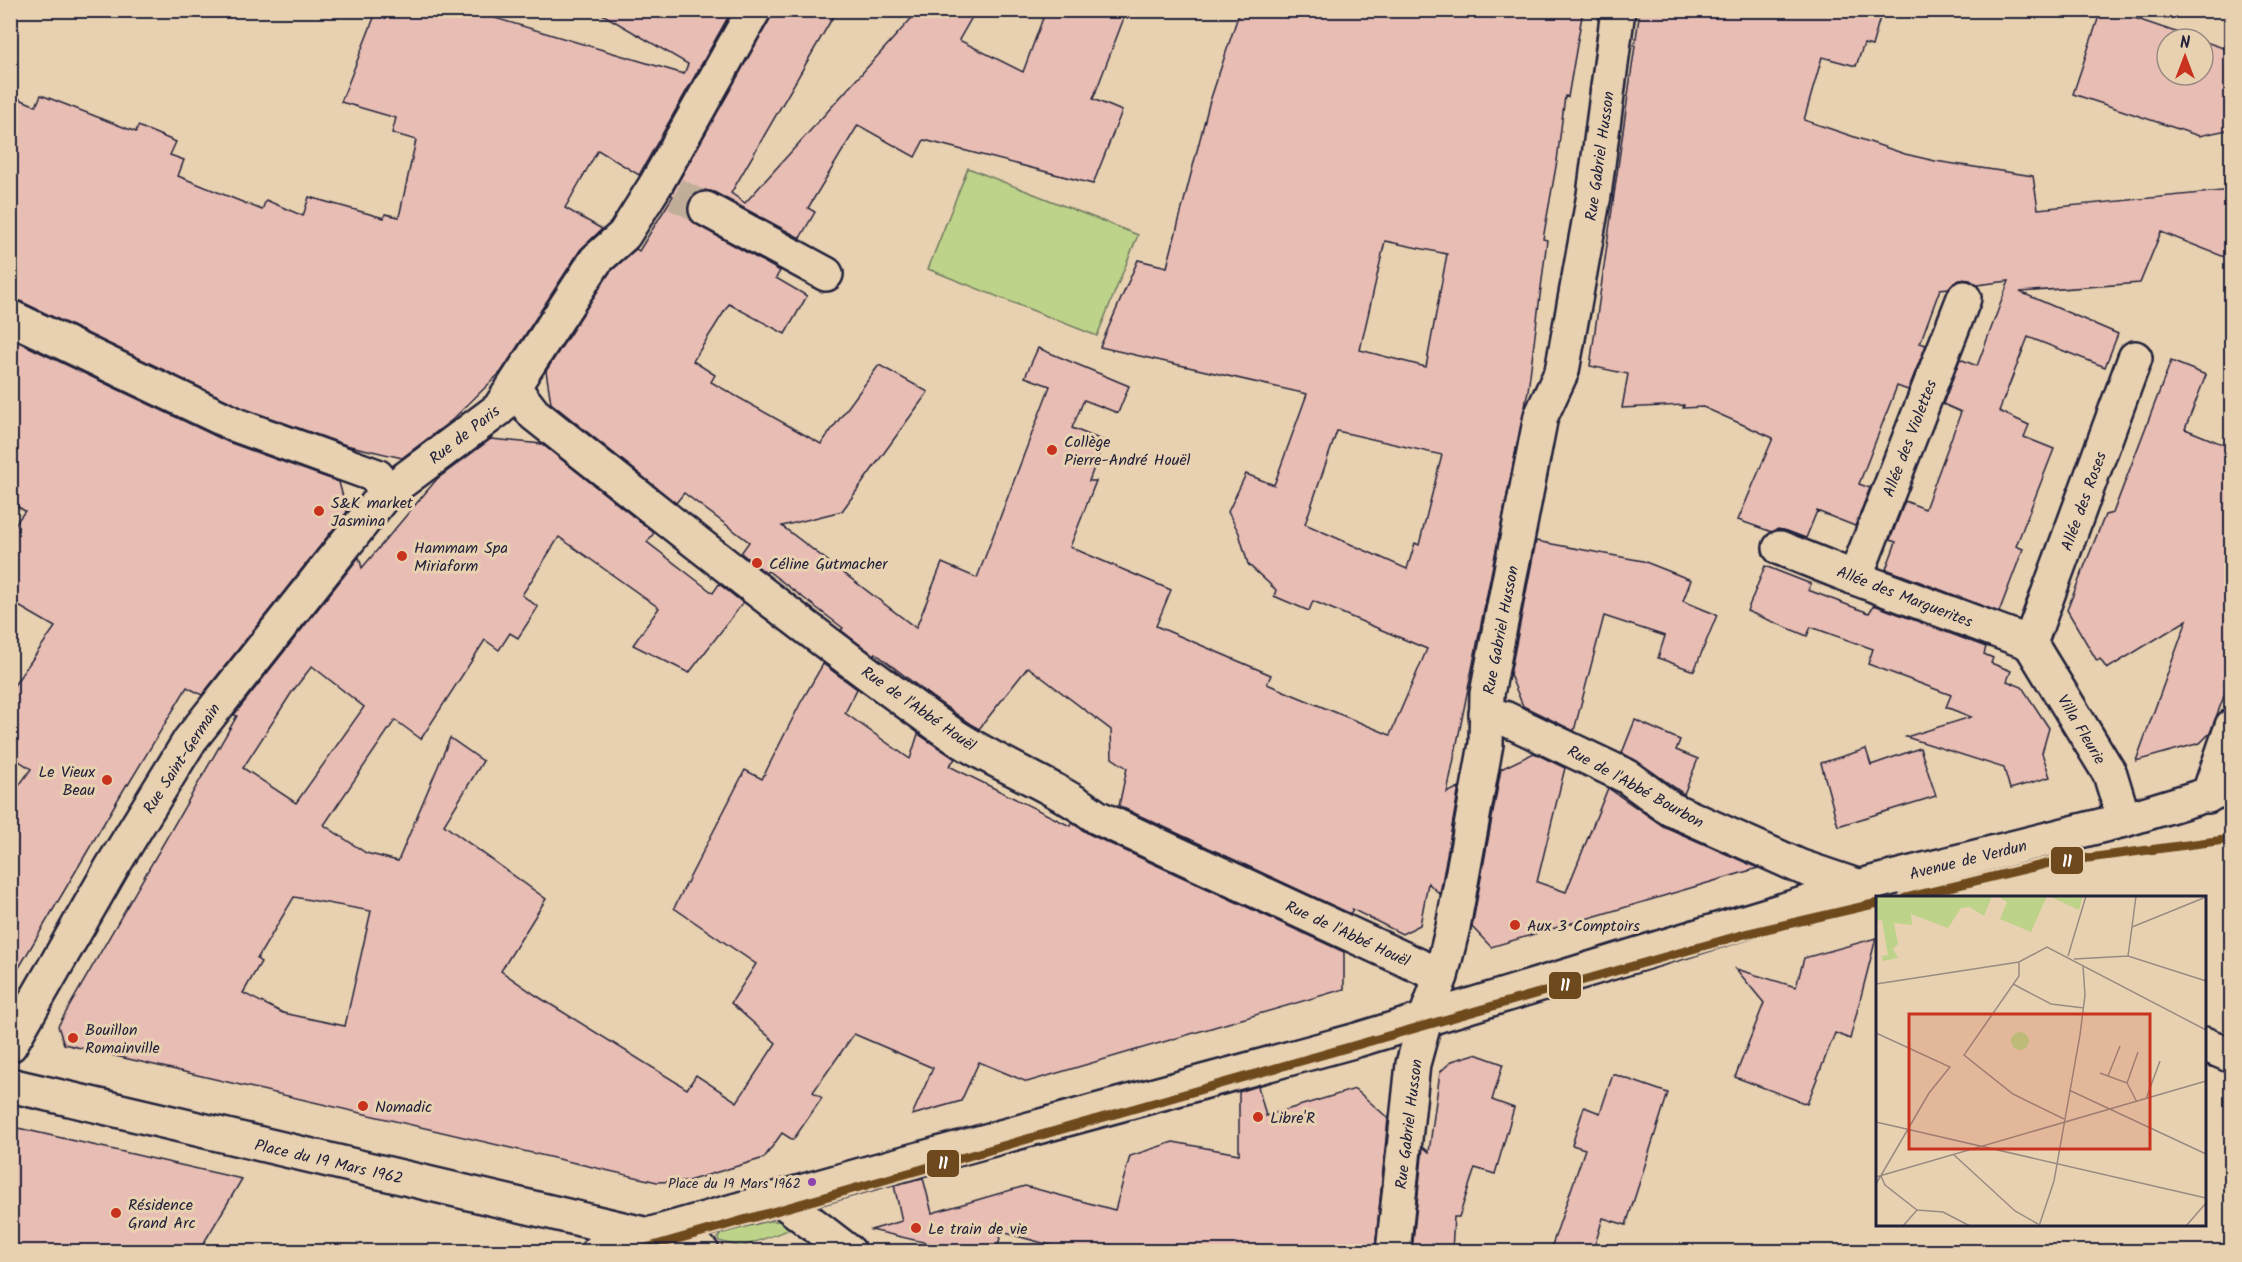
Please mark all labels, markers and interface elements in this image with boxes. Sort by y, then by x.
north arrow [2155,27,2215,87]
text: N [2180,31,2190,56]
street label: Rue Gabriel Husson [1579,90,1622,223]
street label: Allée des Violettes [1877,376,1944,501]
street label: Rue de Paris [424,399,506,471]
place label: Collège Pierre-André Houël [1064,430,1190,473]
marker: Collège Pierre-André Houël [1045,443,1059,457]
street label: Allée des Roses [2055,448,2114,555]
place label: S&K market Jasmina [331,491,414,534]
marker: S&K market Jasmina [312,504,326,518]
place label: Hammam Spa Miriaform [414,536,508,579]
marker: Hammam Spa Miriaform [395,549,409,563]
place label: Céline Gutmacher [769,552,889,577]
marker: Céline Gutmacher [750,556,764,570]
street label: Allée des Marguerites [1833,560,1976,635]
street label: Rue Gabriel Husson [1477,564,1526,697]
street label: Rue de l'Abbé Houël [856,660,981,758]
street label: Villa Fleurie [2050,690,2111,769]
street label: Rue Saint-Germain [137,699,227,819]
street label: Rue de l'Abbé Bourbon [1562,739,1708,835]
place label: Le Vieux Beau [39,760,96,803]
marker: Le Vieux Beau [100,773,114,787]
street label: Avenue de Verdun [1907,834,2030,887]
line badge: 11 [2050,846,2084,875]
text: 11 [2062,850,2072,875]
street label: Rue de l'Abbé Houël [1281,894,1414,974]
inset map [1876,896,2206,1226]
place label: Aux 3 Comptoirs [1527,914,1640,939]
marker: Aux 3 Comptoirs [1508,918,1522,932]
line badge: 11 [1548,971,1582,1000]
text: 11 [1560,974,1570,999]
place label: Bouillon Romainville [85,1018,160,1061]
marker: Bouillon Romainville [66,1031,80,1045]
street label: Rue Gabriel Husson [1389,1058,1430,1191]
place label: Nomadic [375,1095,432,1120]
marker: Nomadic [356,1099,370,1113]
place label: Libre'R [1270,1106,1315,1131]
marker: Libre'R [1251,1110,1265,1124]
street label: Place du 19 Mars 1962 [252,1133,405,1192]
line badge: 11 [926,1149,960,1178]
text: 11 [938,1152,948,1177]
place label: Place du 19 Mars 1962 [668,1173,801,1195]
marker: Place du 19 Mars 1962 [806,1176,818,1188]
place label: Résidence Grand Arc [128,1193,196,1236]
marker: Résidence Grand Arc [109,1206,123,1220]
place label: Le train de vie [928,1217,1027,1242]
marker: Le train de vie [909,1221,923,1235]

